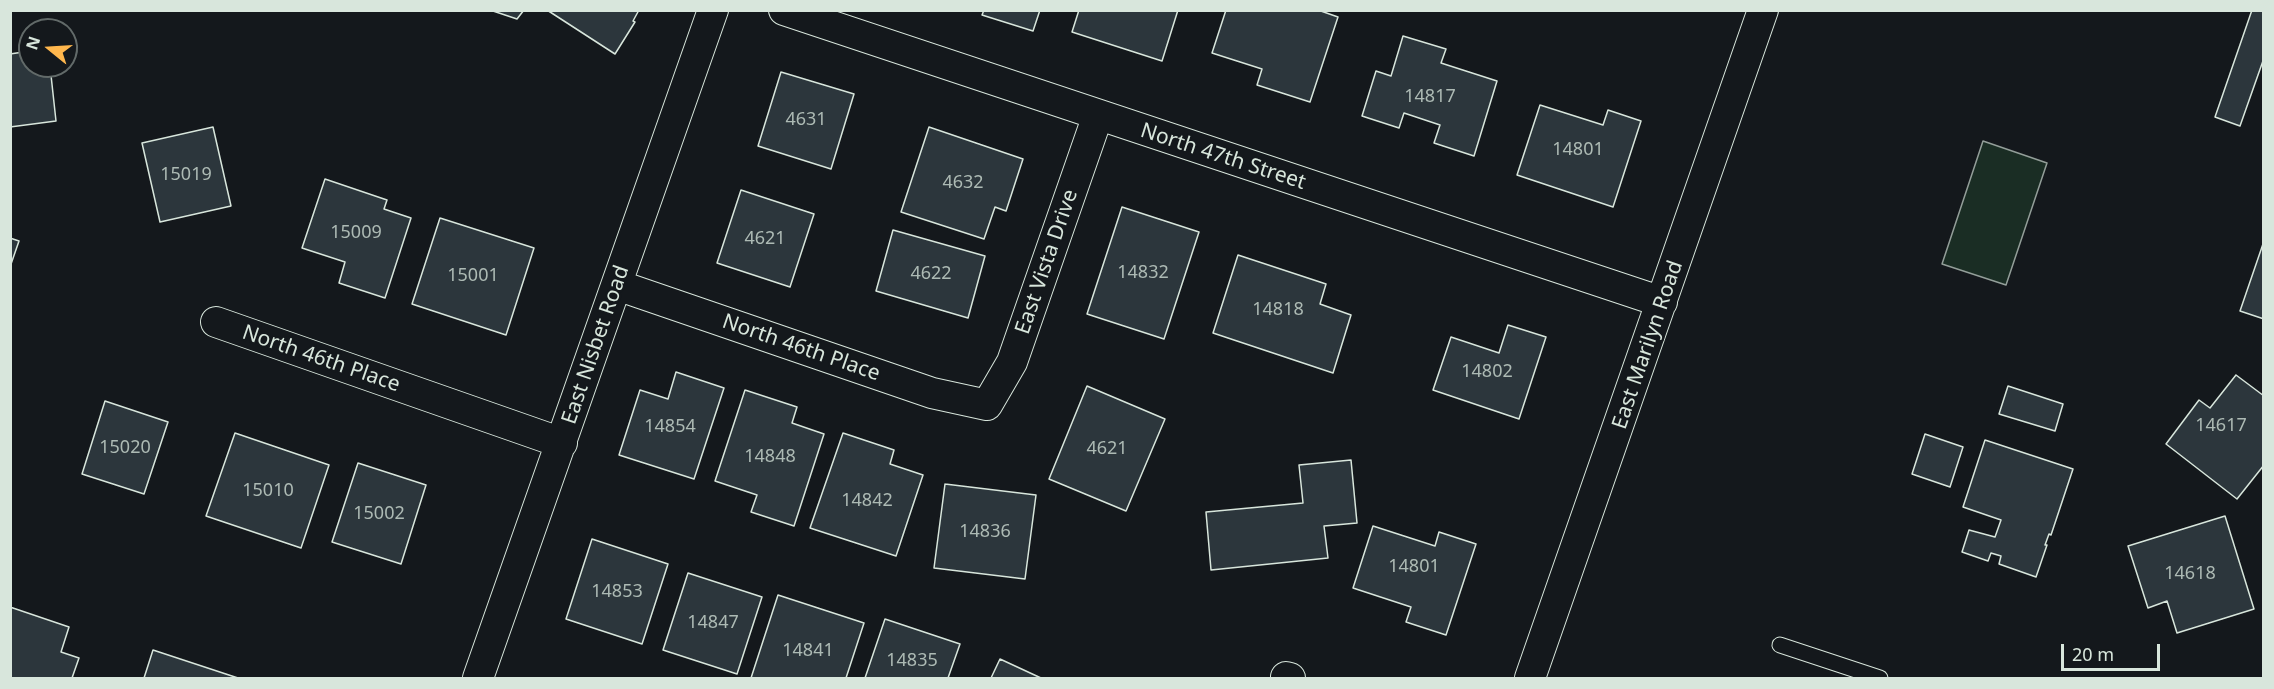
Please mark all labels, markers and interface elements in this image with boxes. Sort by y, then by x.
north arrow [18,18,78,78]
text: N [20,33,45,53]
house number: 14817 [1404,86,1456,108]
house number: 4631 [785,109,827,131]
street label: North 47th Street [1137,118,1309,196]
house number: 14801 [1552,139,1604,161]
house number: 15019 [160,164,212,186]
house number: 4632 [942,172,984,194]
street label: East Vista Drive [1010,186,1084,338]
house number: 15009 [330,222,382,244]
house number: 4621 [744,228,786,250]
street label: East Marilyn Road [1607,257,1689,433]
street label: East Nisbet Road [557,262,635,428]
house number: 14832 [1117,262,1169,284]
house number: 4622 [910,263,952,285]
house number: 15001 [447,265,499,287]
house number: 14818 [1252,299,1304,321]
street label: North 46th Place [719,309,883,387]
street label: North 46th Place [239,320,403,398]
house number: 14802 [1461,361,1513,383]
house number: 14617 [2195,415,2247,437]
house number: 14854 [644,416,696,438]
house number: 15020 [99,437,151,459]
house number: 4621 [1086,438,1128,460]
house number: 14848 [744,446,796,468]
house number: 15010 [242,480,294,502]
house number: 14842 [841,490,893,512]
house number: 15002 [353,503,405,525]
house number: 14836 [959,521,1011,543]
house number: 14801 [1388,556,1440,578]
house number: 14618 [2164,563,2216,585]
house number: 14853 [591,581,643,603]
house number: 14847 [687,612,739,634]
scale bar [2064,632,2163,670]
house number: 14841 [782,640,834,662]
text: 20 m [2072,642,2114,666]
house number: 14835 [886,650,938,672]

